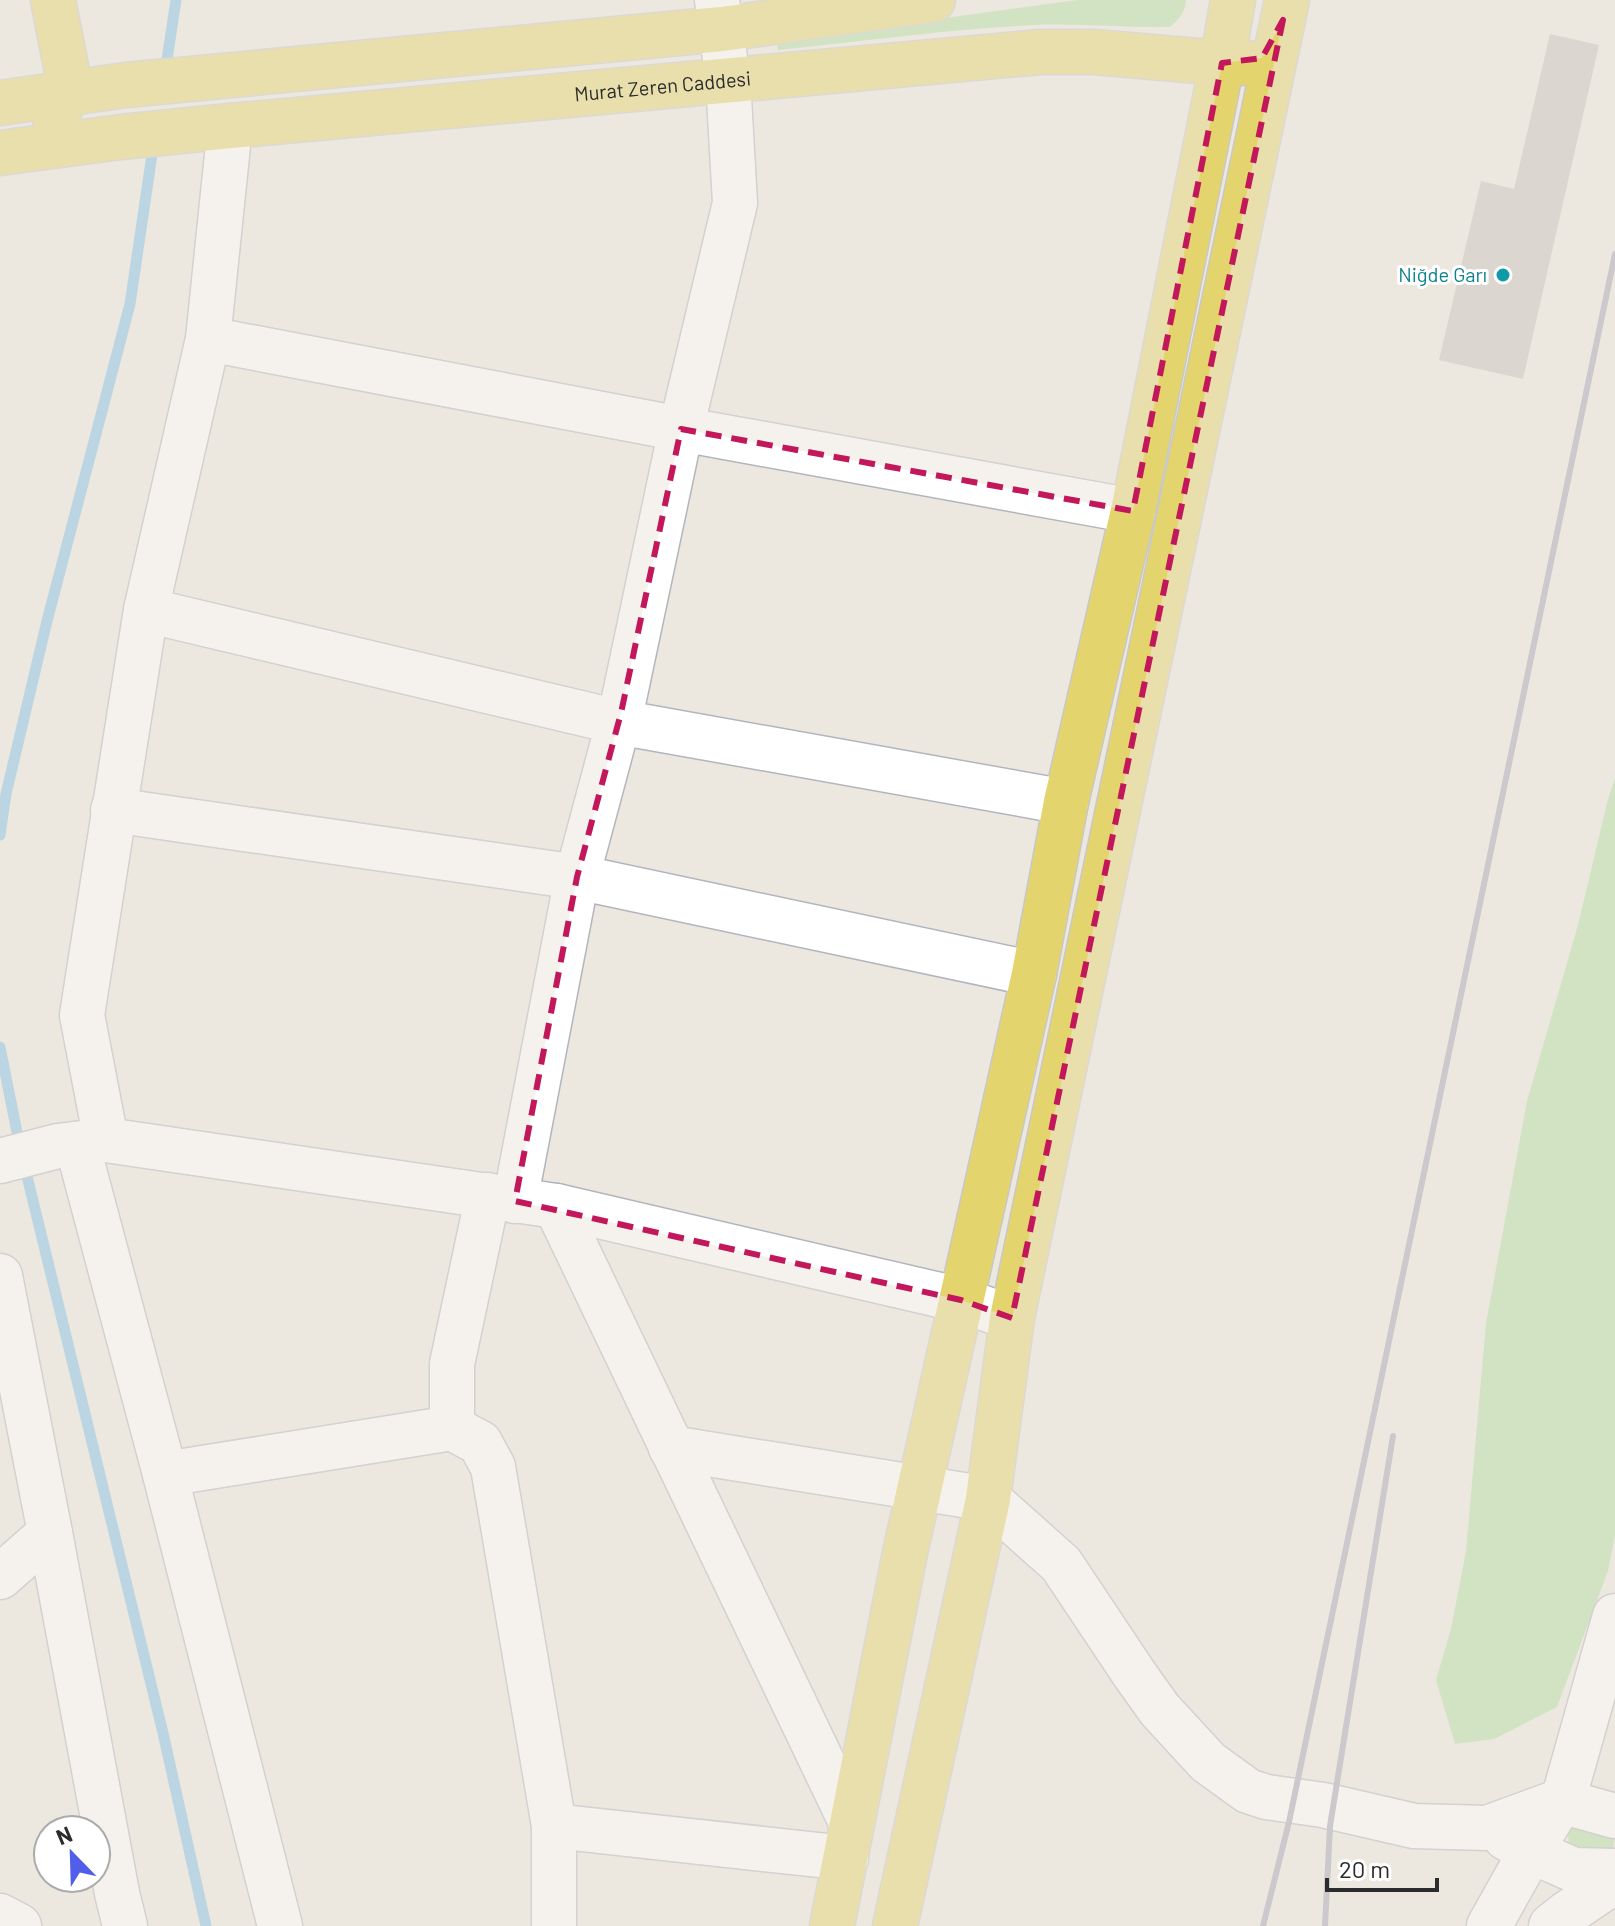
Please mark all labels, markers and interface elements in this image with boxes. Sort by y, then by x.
street label: Murat Zeren Caddesi [573,65,752,105]
place label: Niğde Garı [1398,262,1487,286]
marker: Niğde Garı [1494,266,1512,284]
north arrow [32,1814,112,1894]
text: N [52,1820,76,1849]
scale bar [1327,1842,1437,1892]
text: 20 m [1339,1854,1390,1883]

